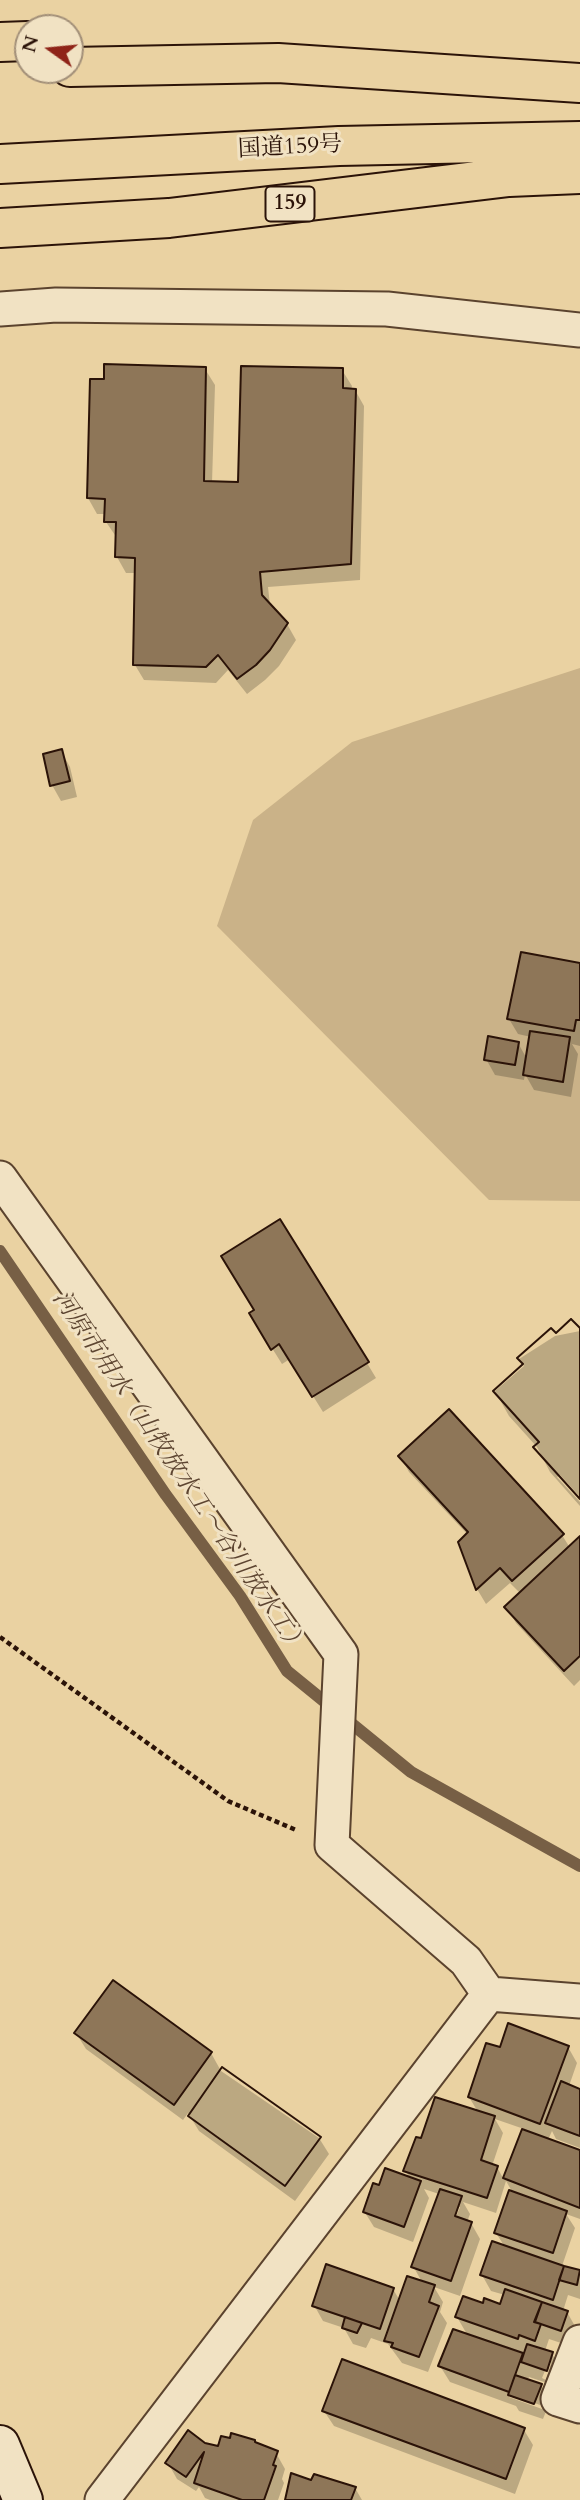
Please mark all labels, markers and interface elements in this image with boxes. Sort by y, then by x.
north arrow [14,14,84,84]
text: N [16,33,45,55]
street label: 国道159号 [237,131,343,165]
road number: 159 [266,186,314,222]
water label: 河原市用水（山牧放水工～谷川放水工） [45,1286,311,1660]

